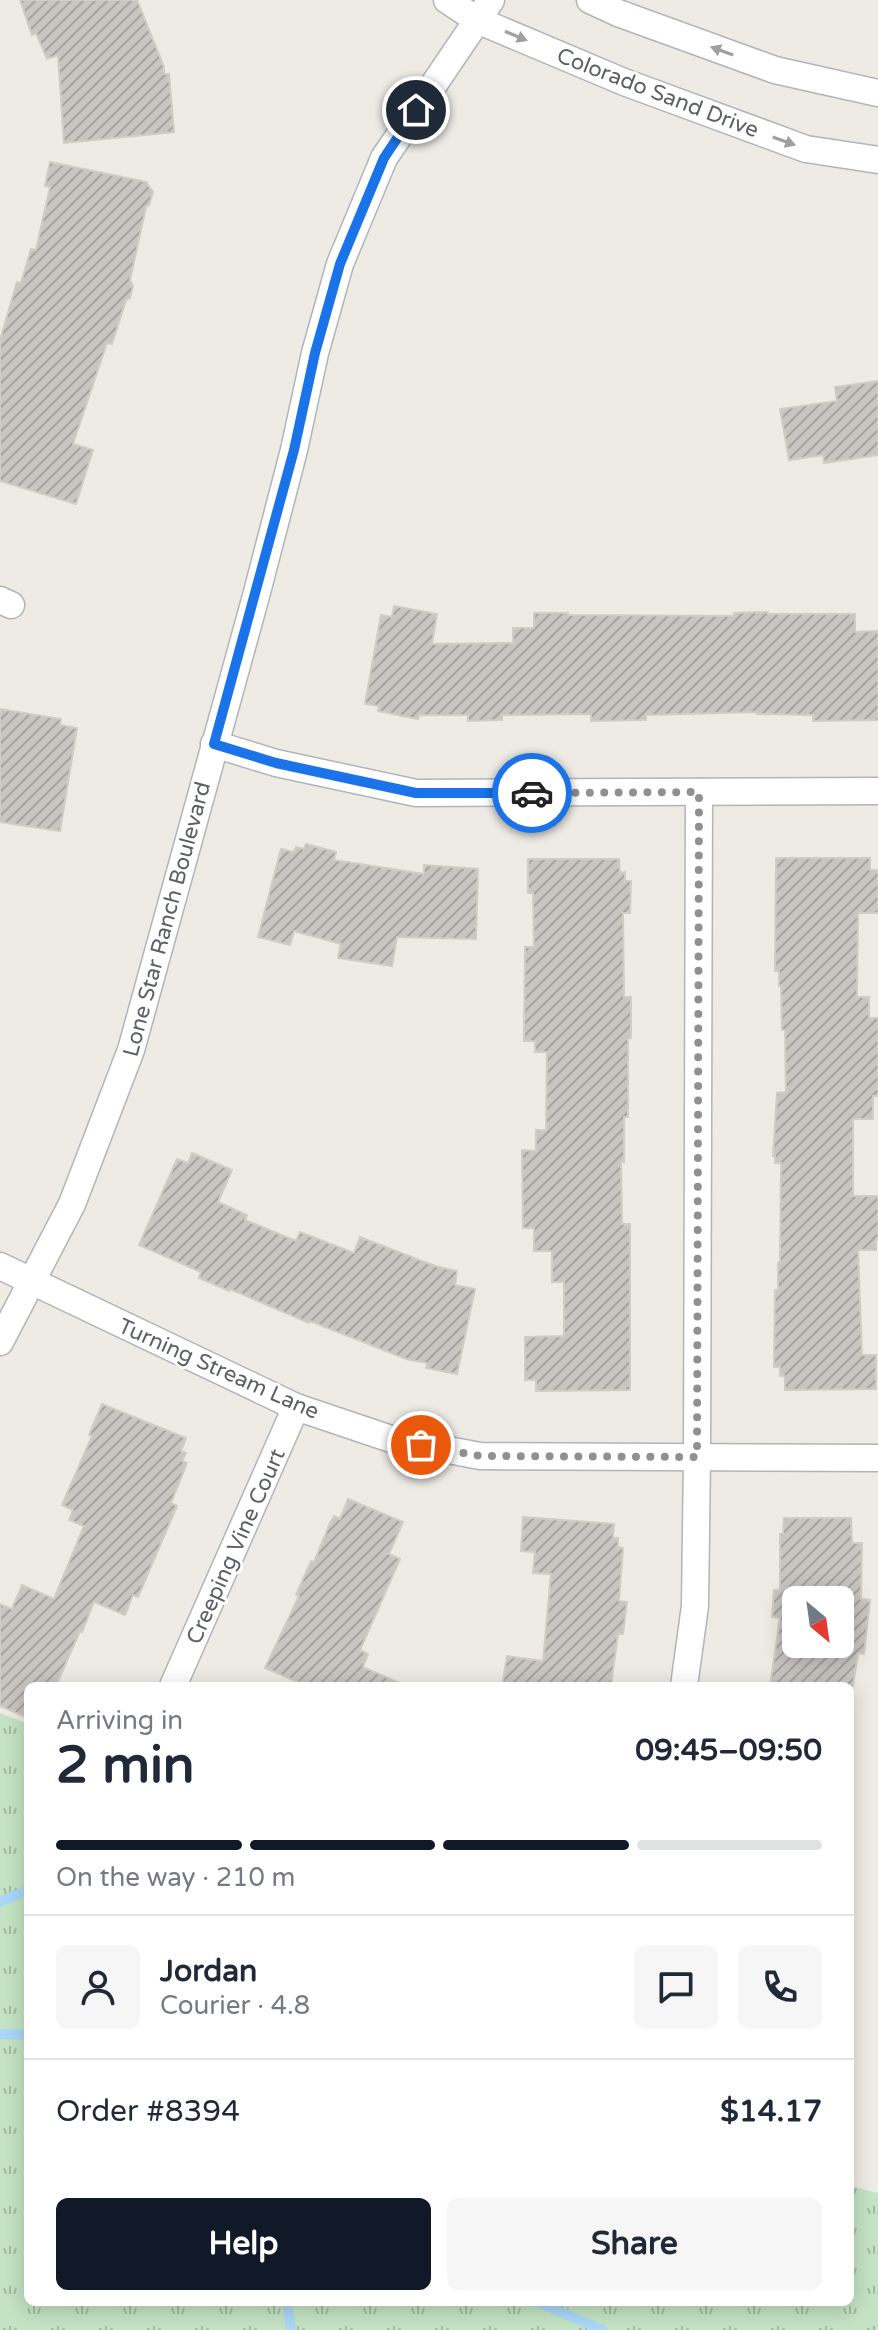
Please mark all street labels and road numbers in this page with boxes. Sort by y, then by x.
street label: Colorado Sand Drive [553,42,762,143]
street label: Lone Star Ranch Boulevard [118,779,216,1060]
street label: Turning Stream Lane [114,1313,323,1425]
street label: Creeping Vine Court [181,1445,291,1648]

